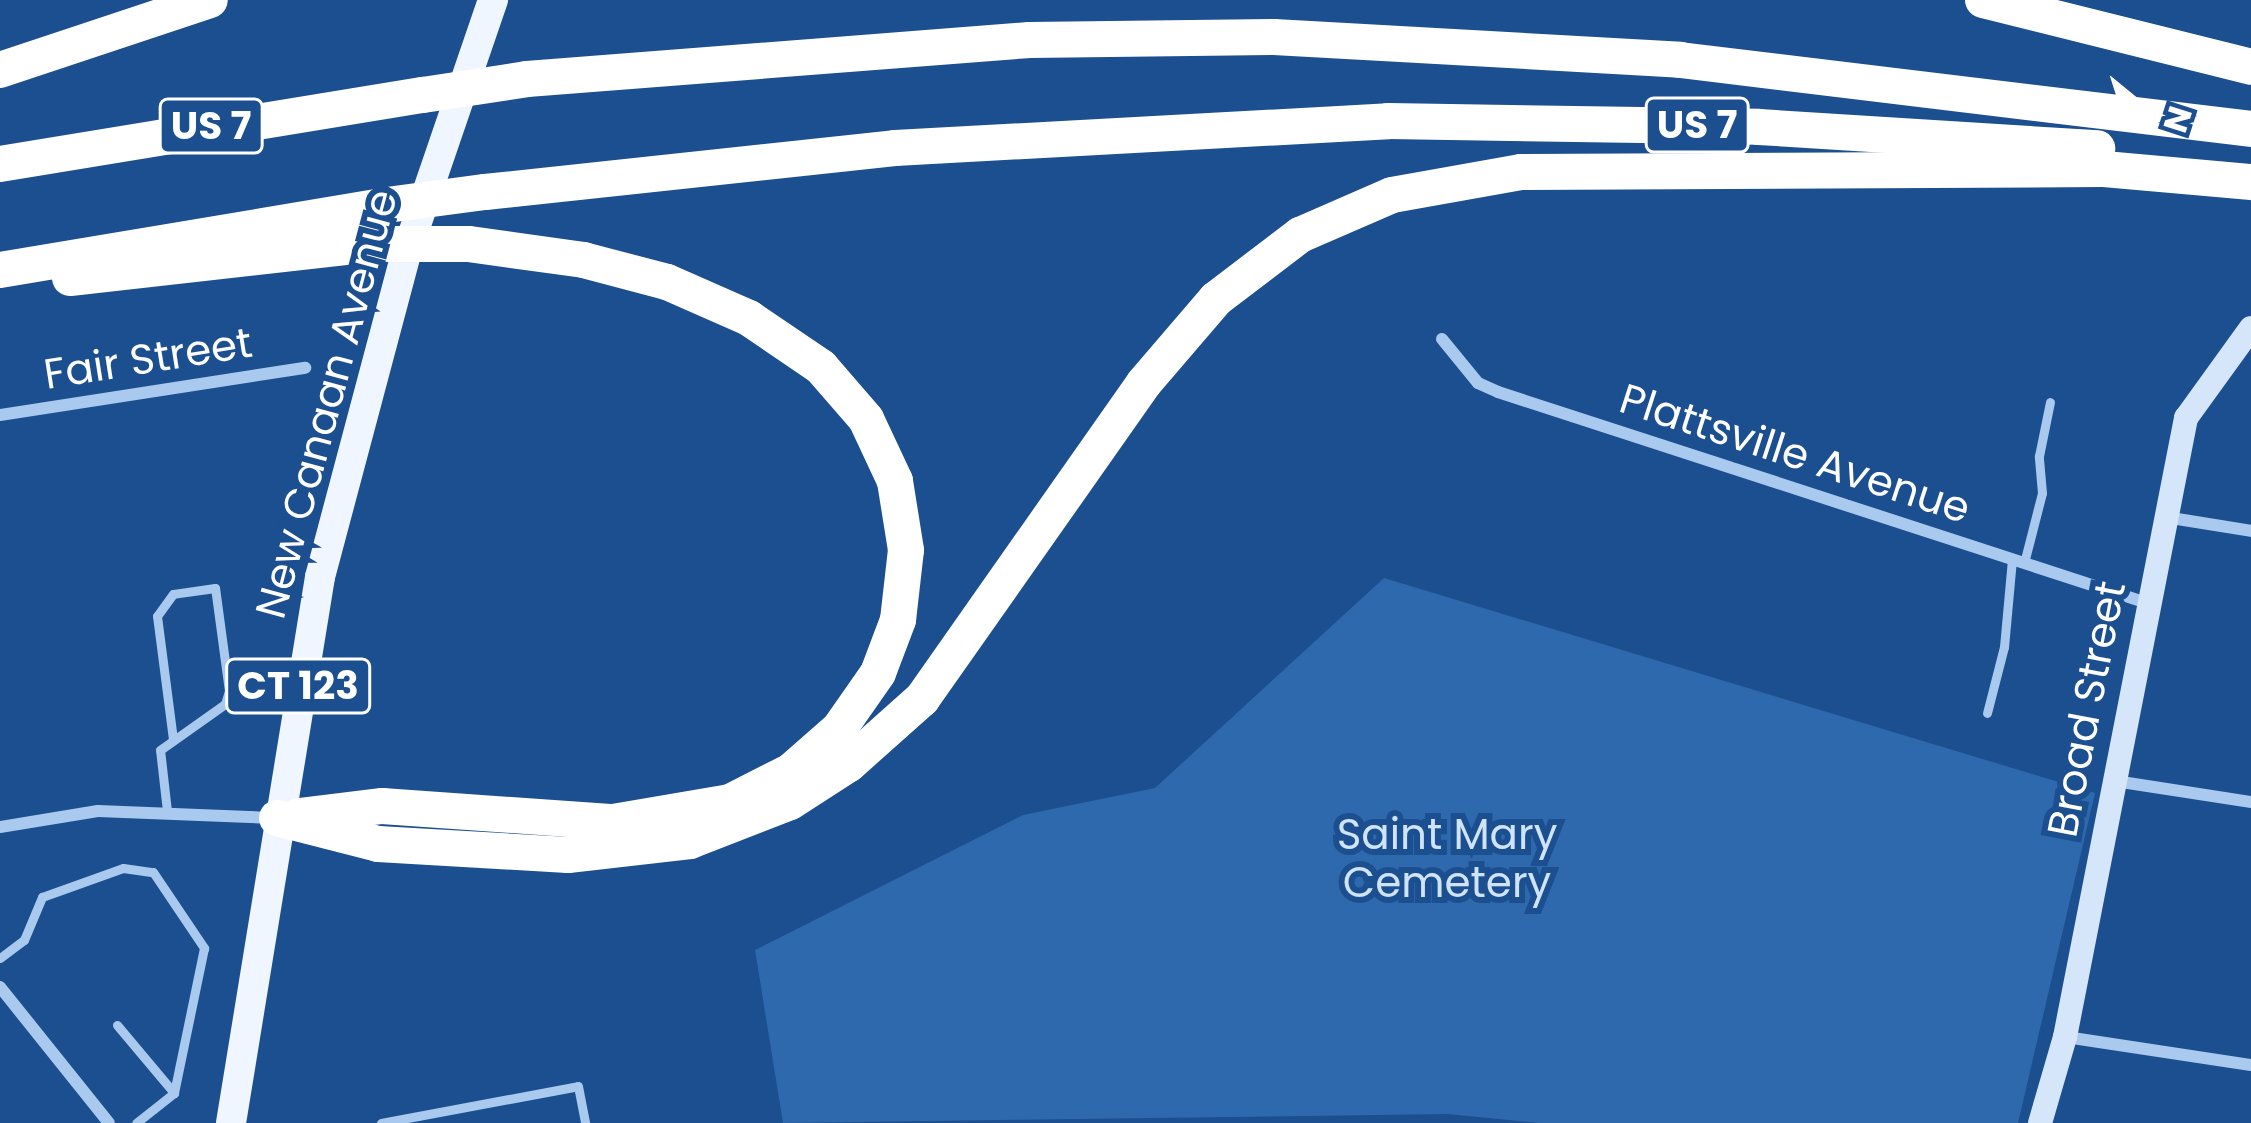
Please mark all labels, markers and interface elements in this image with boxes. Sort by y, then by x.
north arrow [2083,48,2203,168]
road number: US 7 [1643,92,1751,158]
road number: US 7 [157,93,265,159]
text: N [2152,100,2204,138]
street label: New Canaan Avenue [246,184,408,624]
street label: Fair Street [40,318,256,400]
street label: Plattsville Avenue [1614,374,1976,534]
street label: Broad Street [2038,577,2136,841]
road number: CT 123 [223,653,373,719]
park label: Saint Mary Cemetery [1337,810,1557,908]

